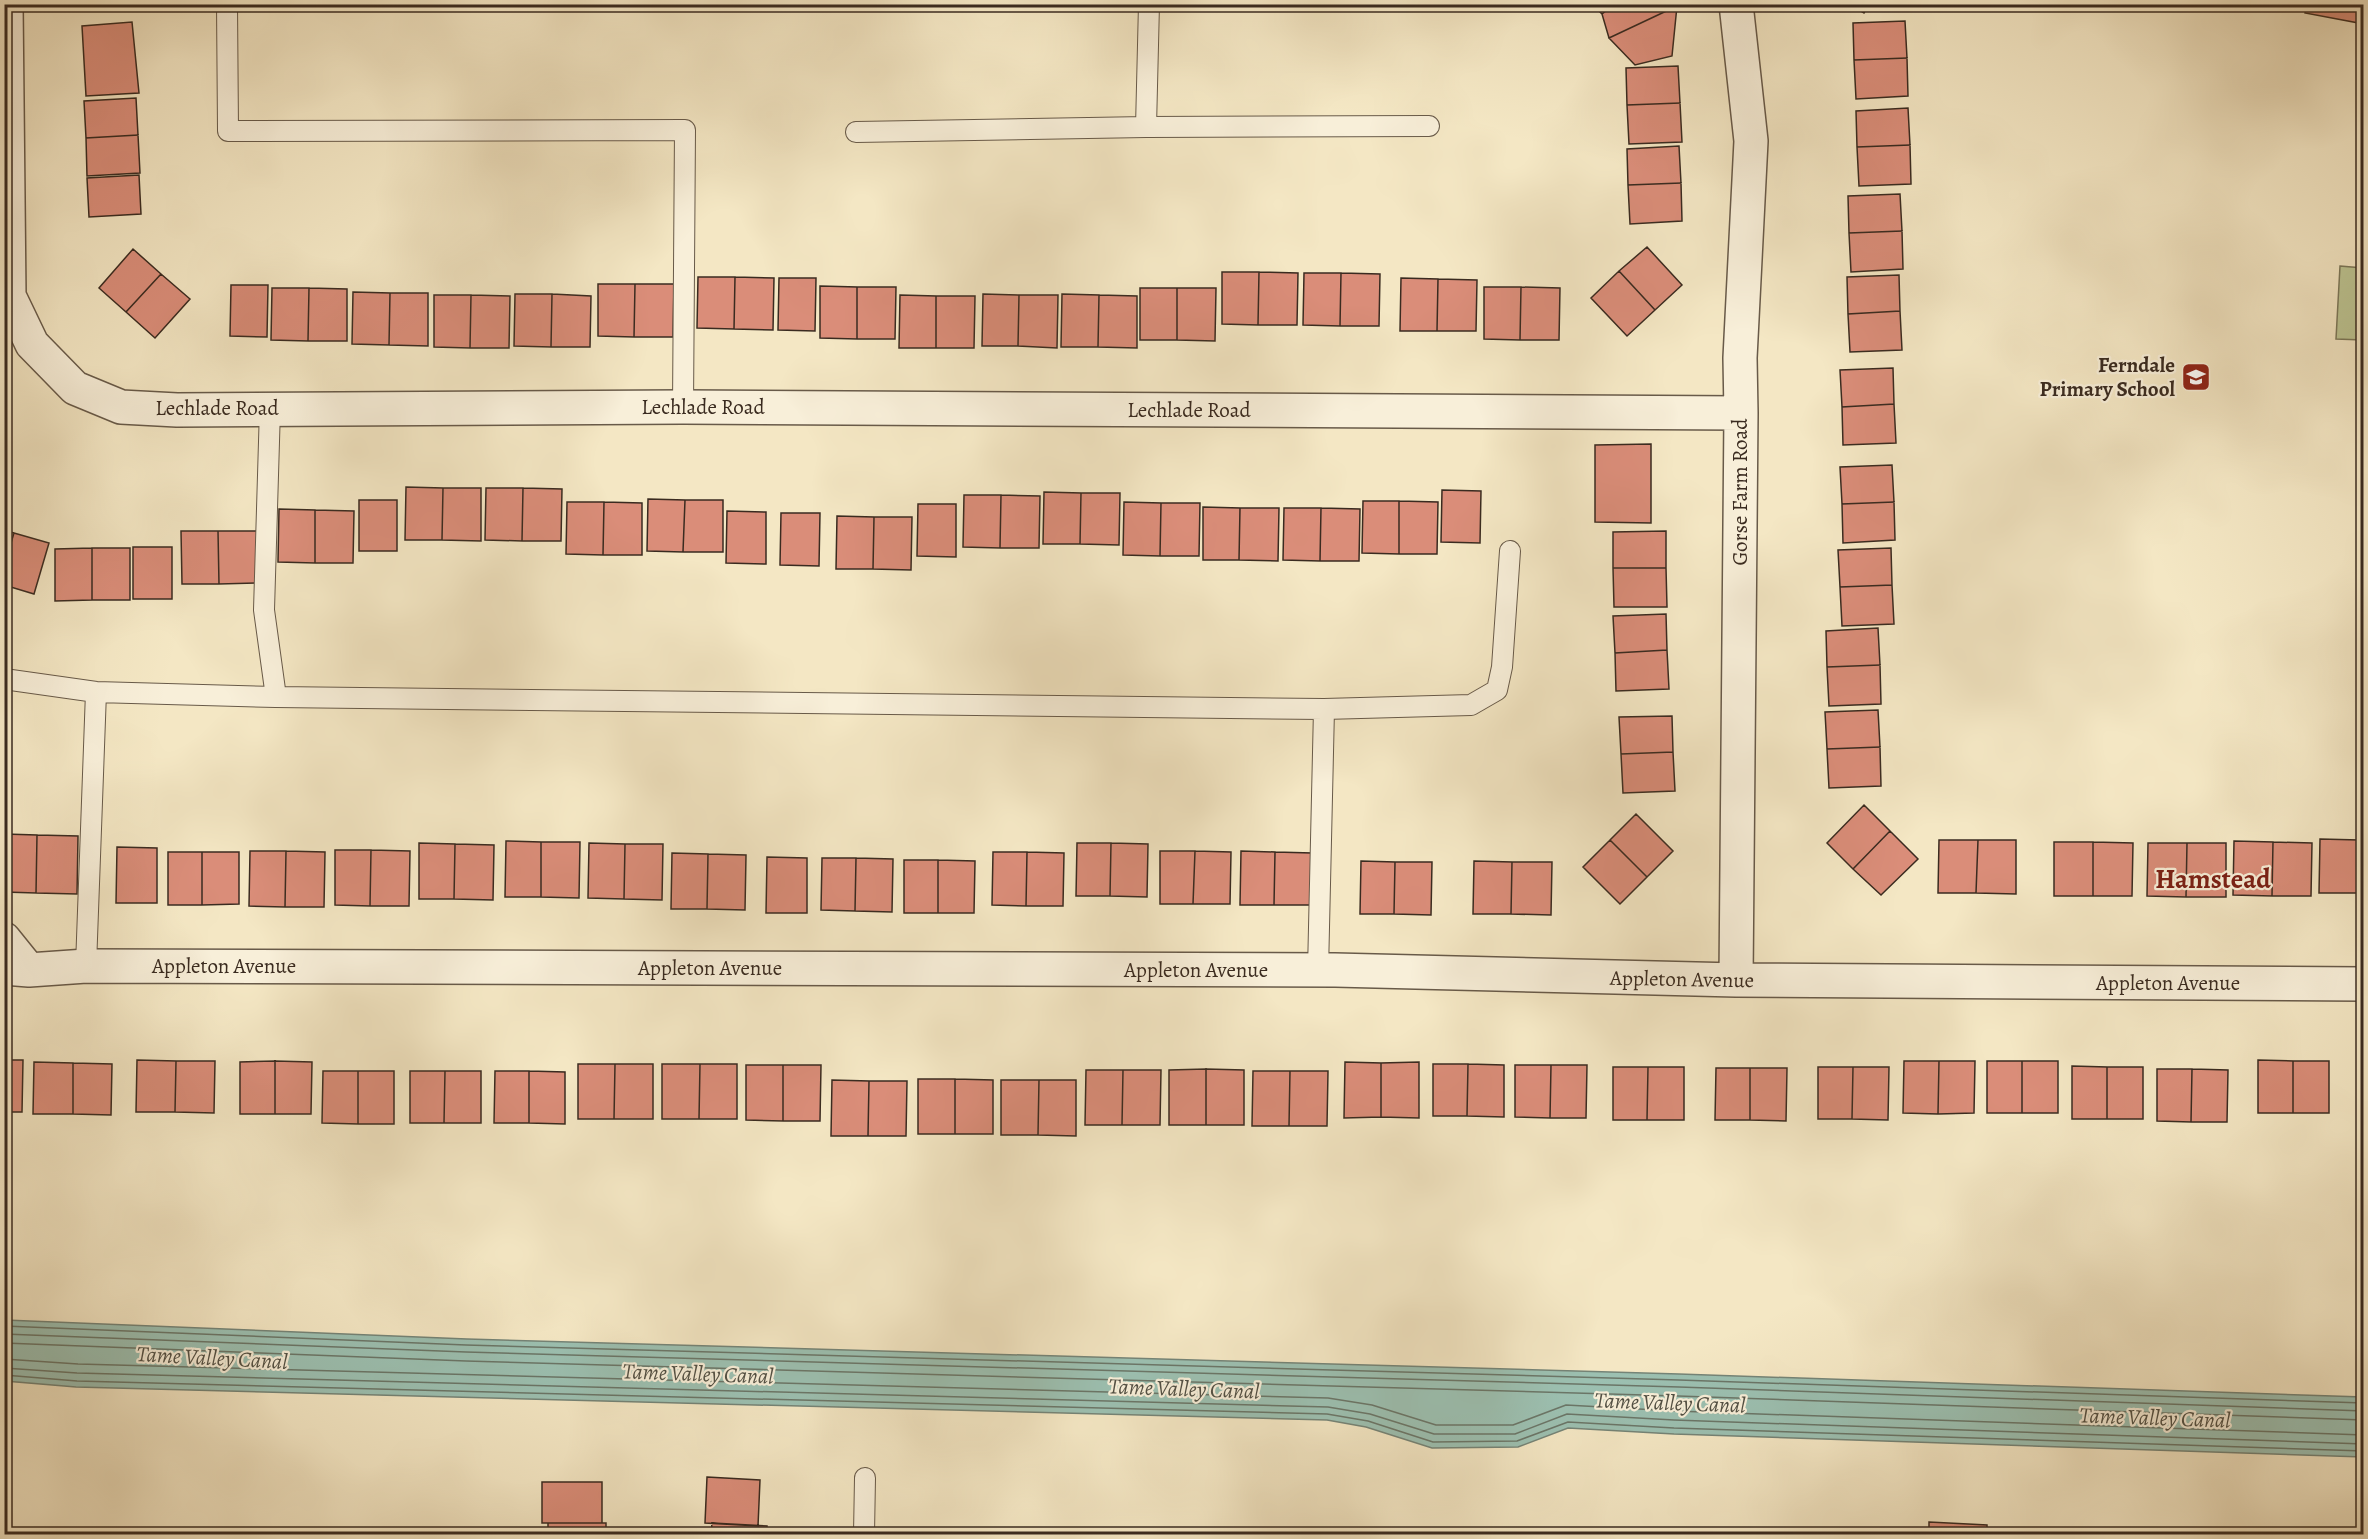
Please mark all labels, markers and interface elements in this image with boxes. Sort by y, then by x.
place label: Ferndale Primary School [2040,351,2175,403]
school or university icon: Ferndale Primary School [2180,361,2212,393]
street label: Lechlade Road [641,393,766,421]
street label: Lechlade Road [155,394,280,422]
street label: Lechlade Road [1127,396,1252,424]
street label: Gorse Farm Road [1726,418,1754,566]
district label: Hamstead [2155,861,2271,897]
street label: Appleton Avenue [151,952,296,980]
street label: Appleton Avenue [637,954,782,982]
street label: Appleton Avenue [1123,956,1268,984]
street label: Appleton Avenue [1609,964,1754,994]
street label: Appleton Avenue [2095,969,2240,997]
water label: Tame Valley Canal [136,1339,289,1377]
water label: Tame Valley Canal [622,1356,775,1392]
water label: Tame Valley Canal [1108,1371,1261,1407]
water label: Tame Valley Canal [1594,1385,1747,1421]
water label: Tame Valley Canal [2079,1400,2232,1436]

